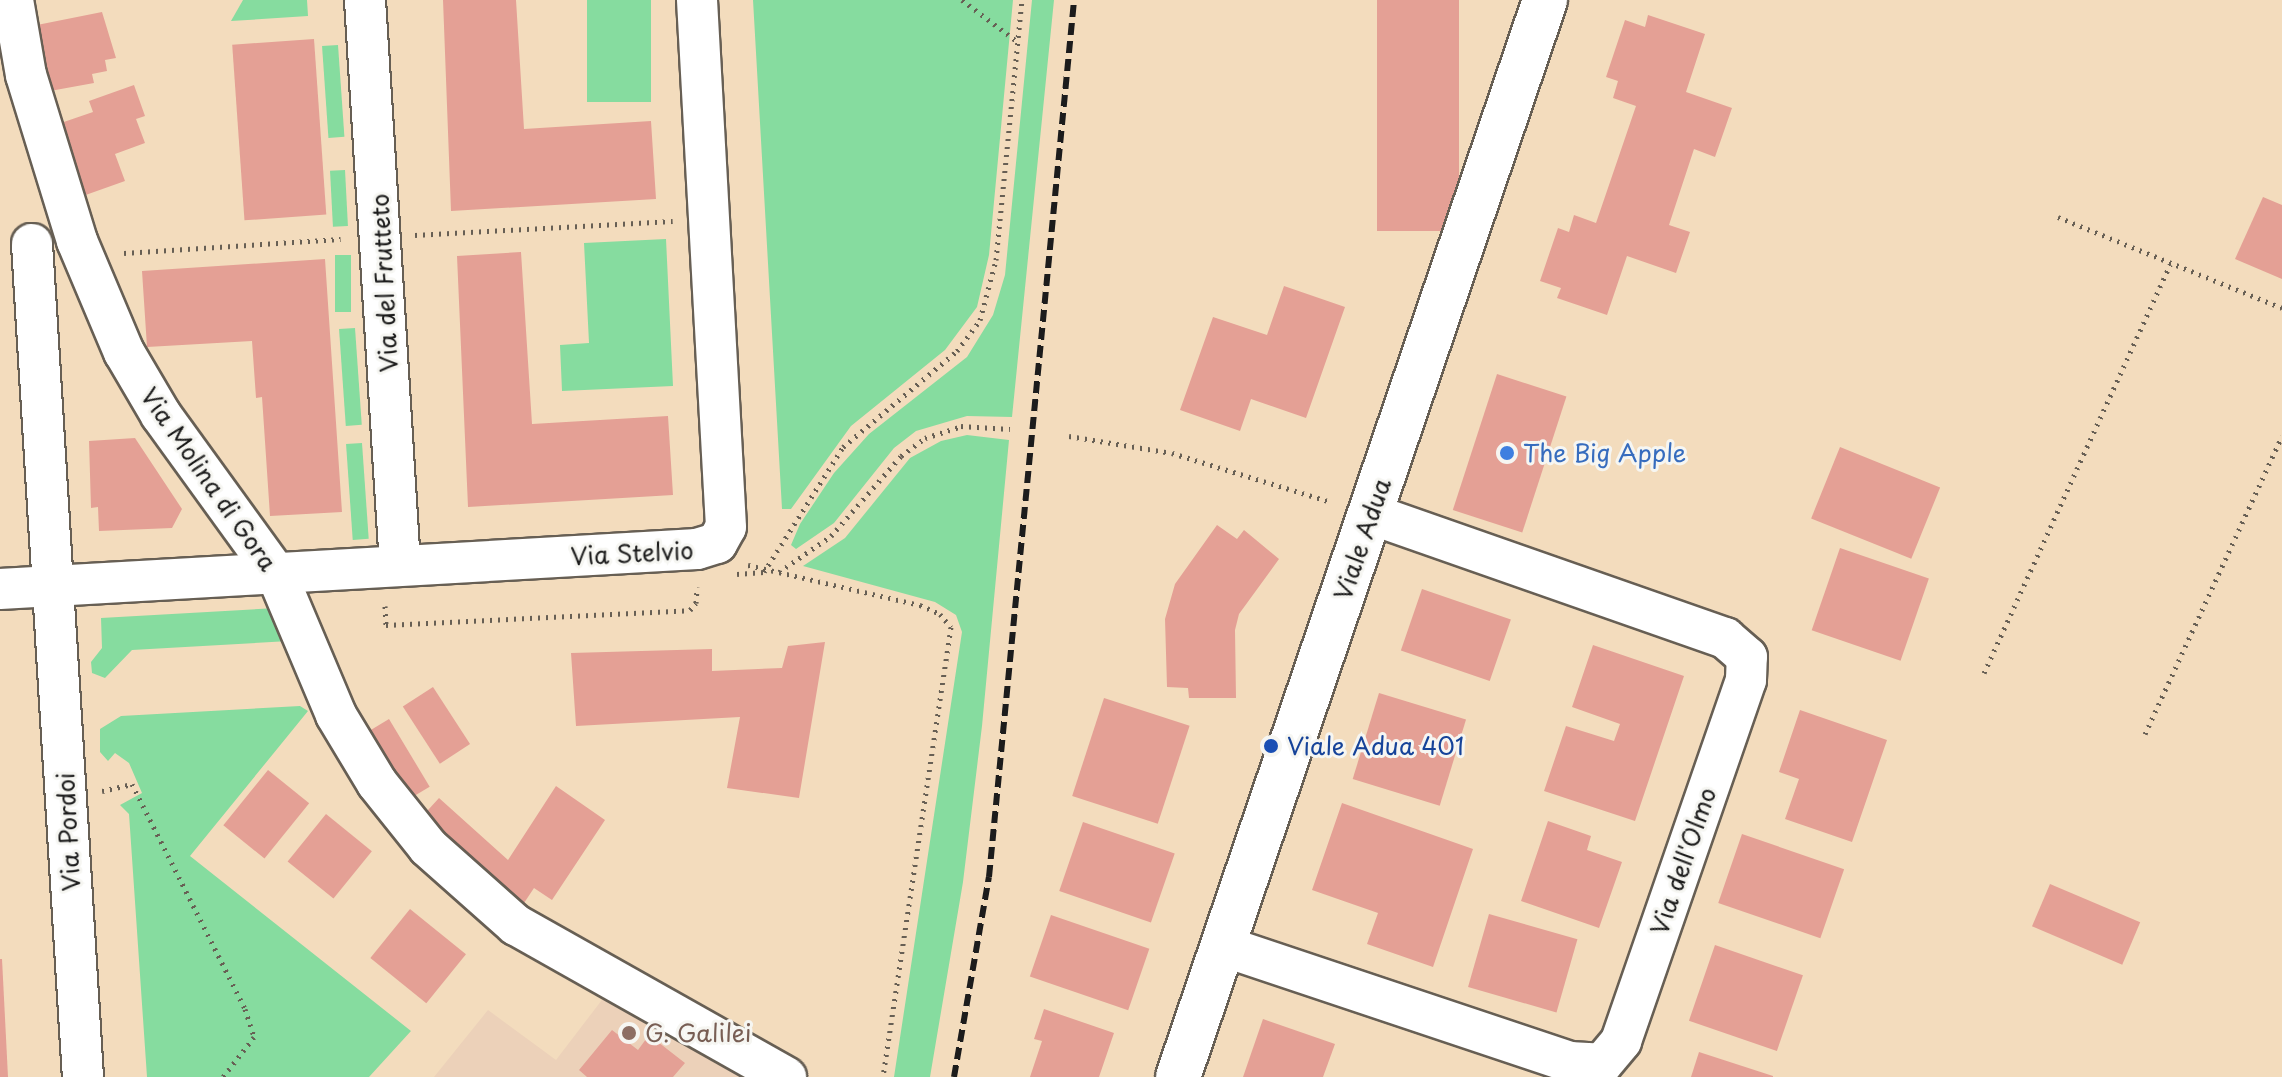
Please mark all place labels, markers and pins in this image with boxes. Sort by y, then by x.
place label: The Big Apple [1523,439,1686,467]
marker: The Big Apple [1498,444,1516,462]
place label: Viale Adua 401 [1287,732,1465,760]
marker: Viale Adua 401 [1262,737,1280,755]
place label: G. Galilei [645,1019,753,1047]
marker: G. Galilei [620,1024,638,1042]

